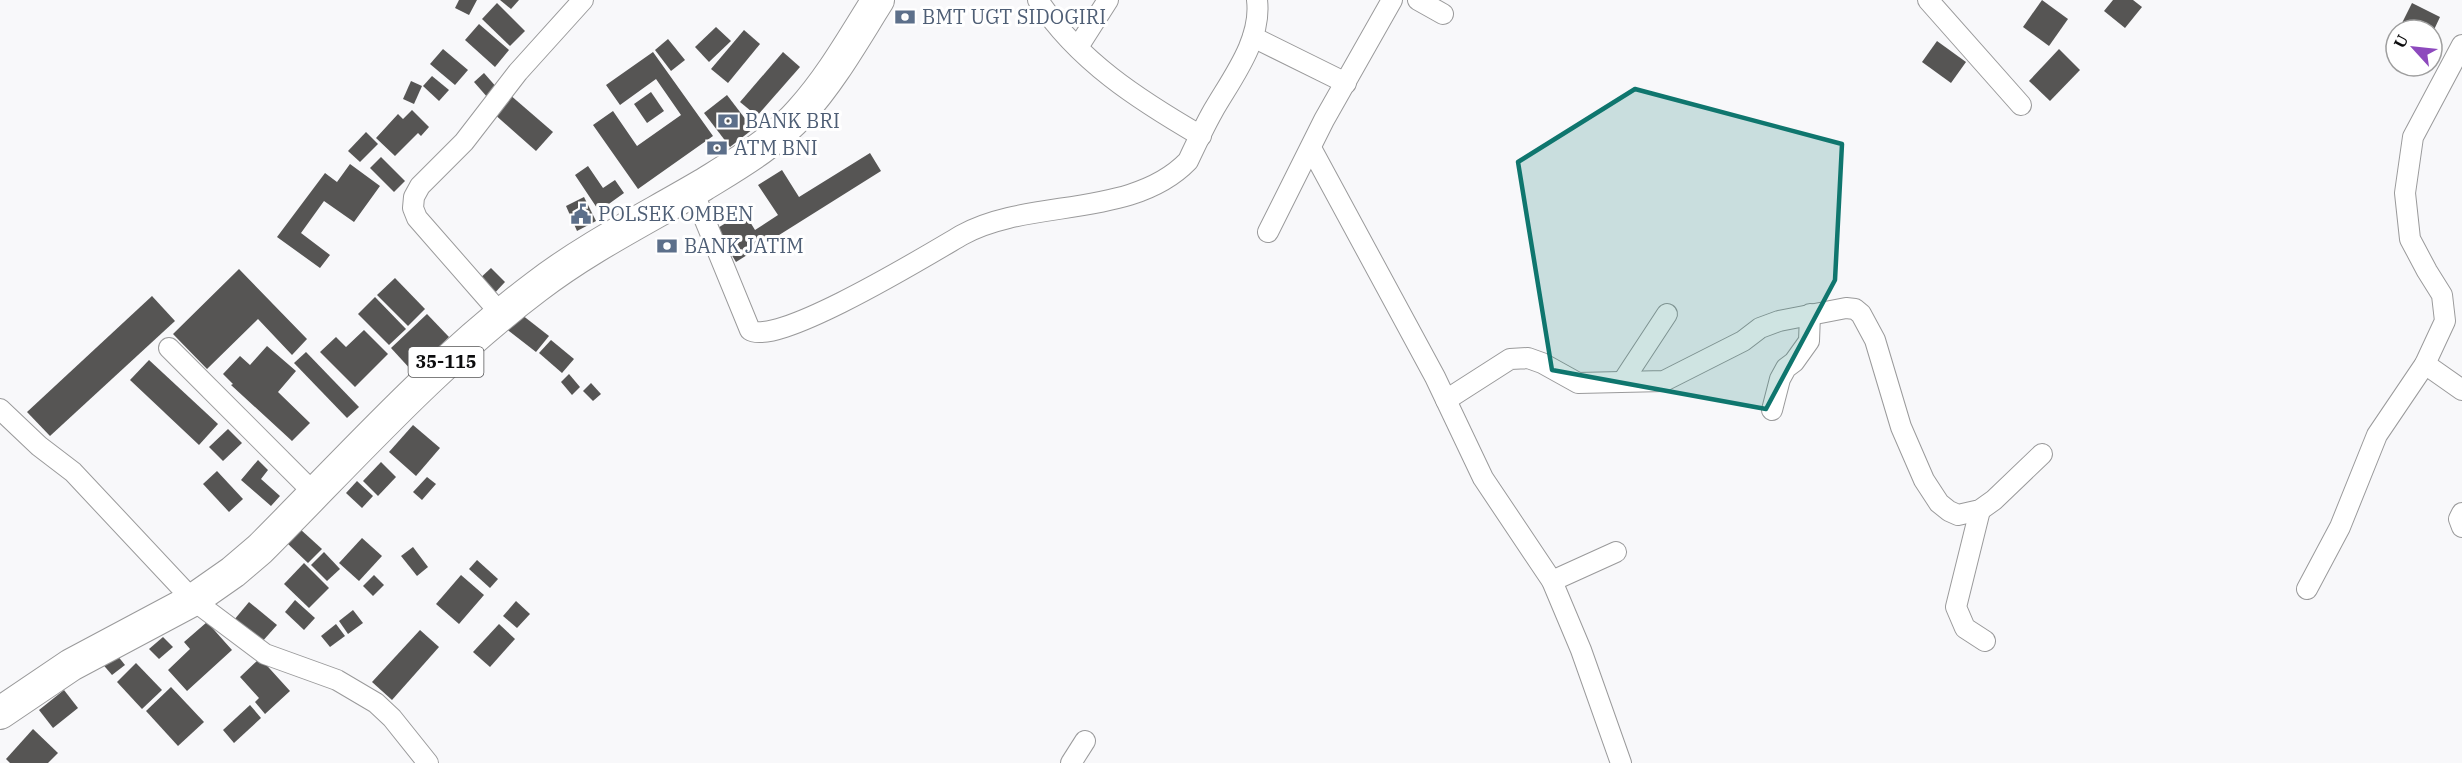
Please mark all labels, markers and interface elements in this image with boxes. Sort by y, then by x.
place label: BMT UGT SIDOGIRI [922,3,1106,30]
bank icon: BMT UGT SIDOGIRI [893,5,917,29]
north arrow [2384,18,2444,78]
text: U [2389,31,2412,51]
place label: BANK BRI [745,107,840,134]
bank icon: BANK BRI [716,109,740,133]
place label: ATM BNI [734,134,818,161]
bank icon: ATM BNI [705,136,729,160]
place label: POLSEK OMBEN [598,200,754,227]
public building icon: POLSEK OMBEN [569,202,593,226]
place label: BANK JATIM [684,232,804,259]
bank icon: BANK JATIM [655,234,679,258]
road number: 35-115 [408,347,484,377]

